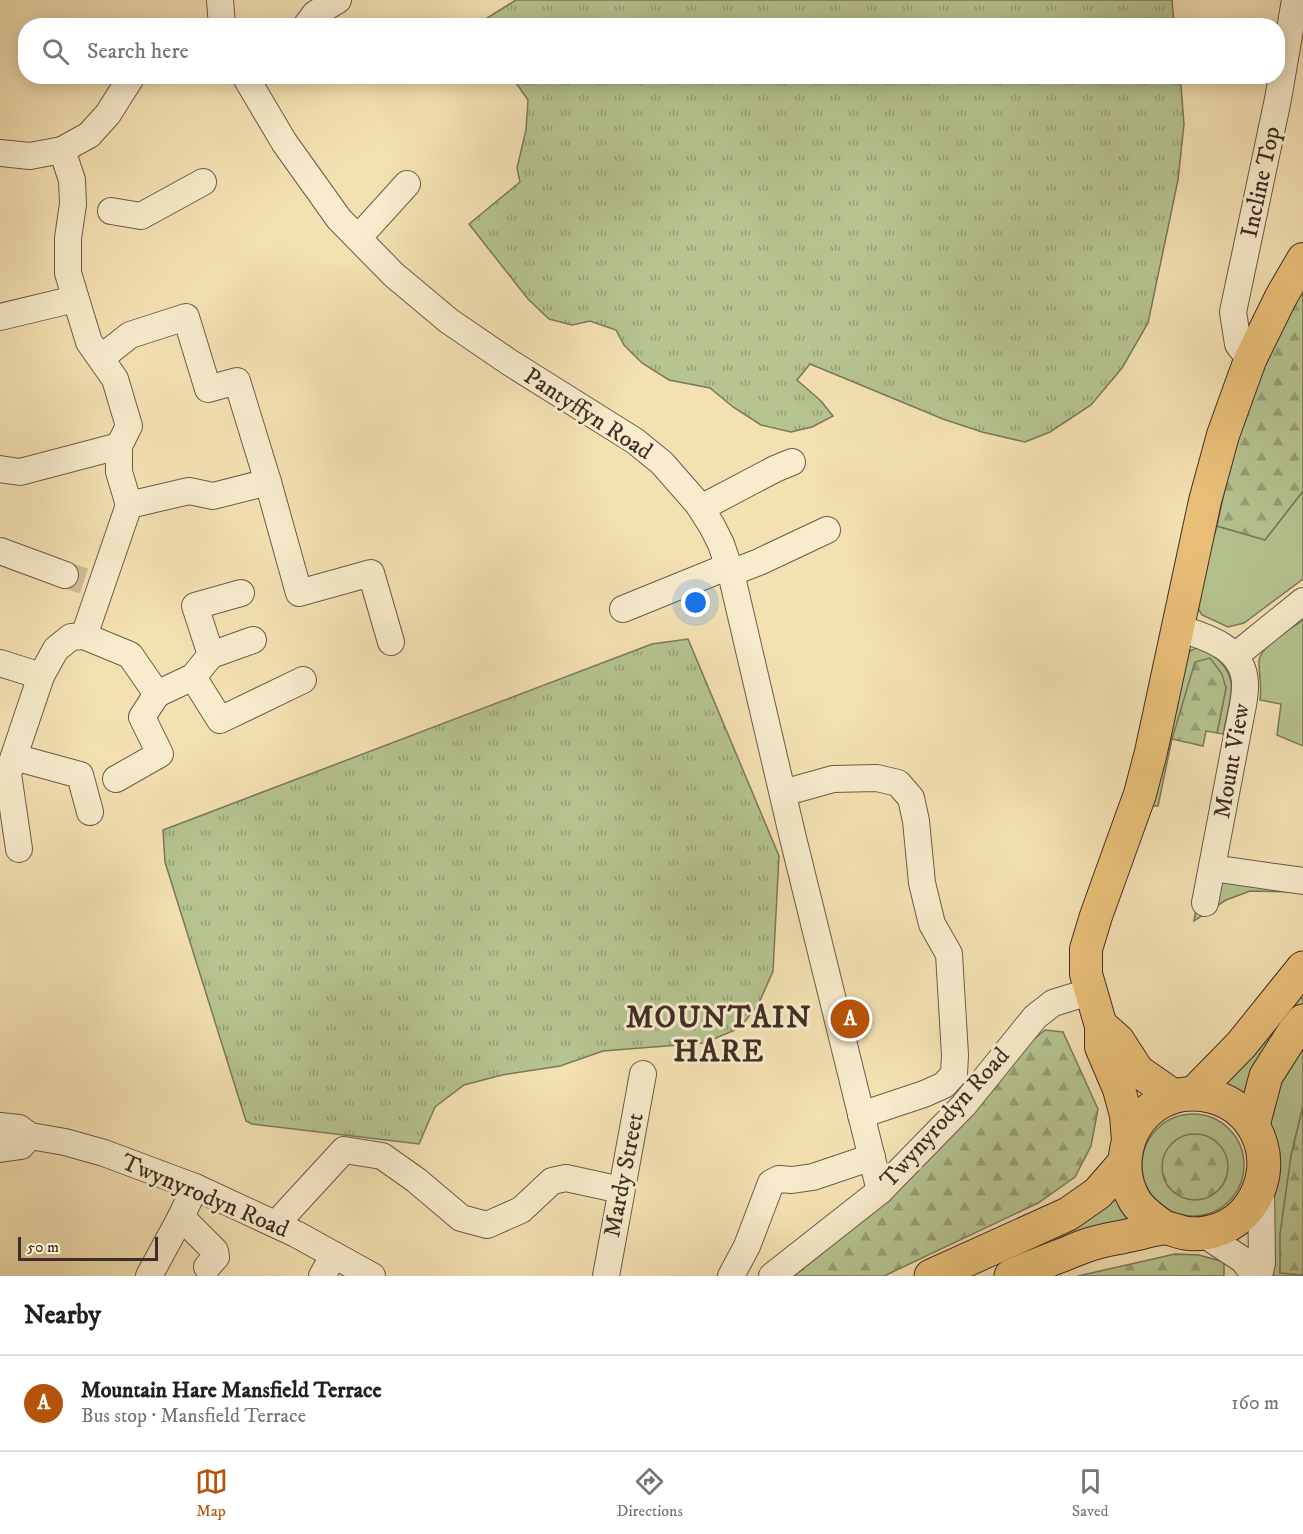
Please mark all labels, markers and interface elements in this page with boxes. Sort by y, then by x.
search box [18,18,1285,84]
icon: search [39,35,72,68]
text: Search here [87,38,189,65]
street label: Incline Top [1235,124,1287,240]
street label: Pantyffyn Road [518,361,658,467]
your location [681,588,710,617]
street label: Mount View [1207,700,1257,821]
pin: A [830,996,870,1042]
district label: MOUNTAIN HARE [626,1000,812,1071]
street label: Twynyrodyn Road [874,1041,1016,1195]
street label: Mardy Street [597,1110,651,1240]
street label: Twynyrodyn Road [117,1147,293,1245]
scale bar [18,1234,158,1262]
text: 50 m [27,1237,59,1257]
text: Nearby [24,1299,101,1332]
text: Mountain Hare Mansfield Terrace [81,1377,382,1404]
text: A [37,1391,50,1416]
text: 160 m [1231,1391,1279,1416]
text: Bus stop · Mansfield Terrace [81,1404,306,1429]
tab: Map [195,1465,228,1521]
tab: Directions [617,1465,683,1521]
tab: Saved [1072,1465,1109,1521]

